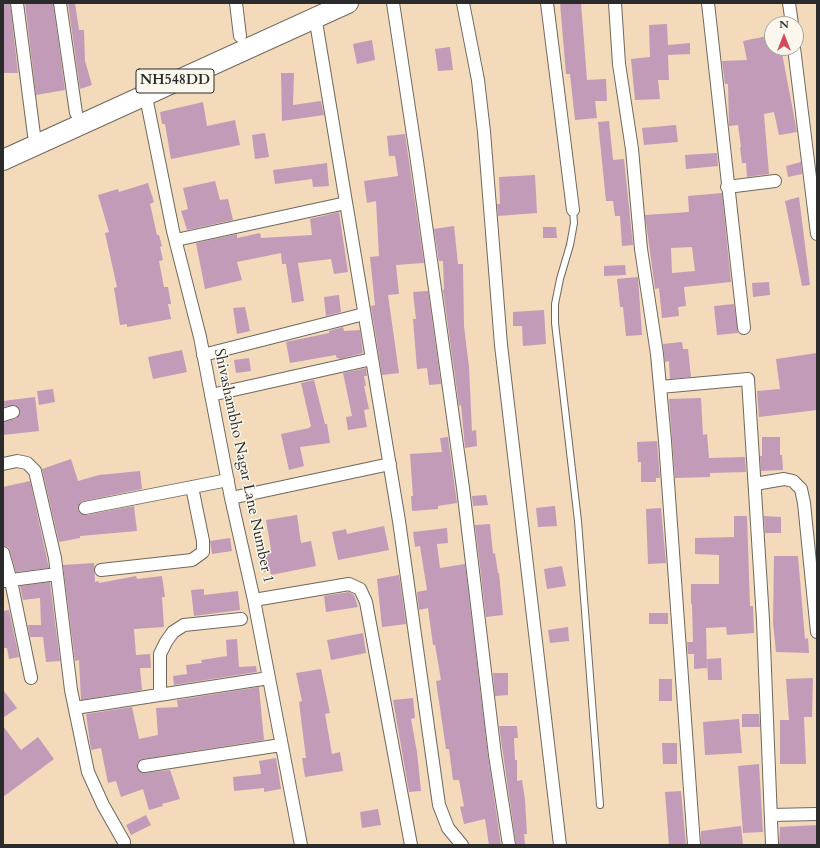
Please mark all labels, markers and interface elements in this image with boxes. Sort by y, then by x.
north arrow [764,16,804,56]
text: N [779,17,789,32]
road number: NH548DD [136,69,214,93]
street label: Shivashambho Nagar Lane Number 1 [209,347,277,585]

